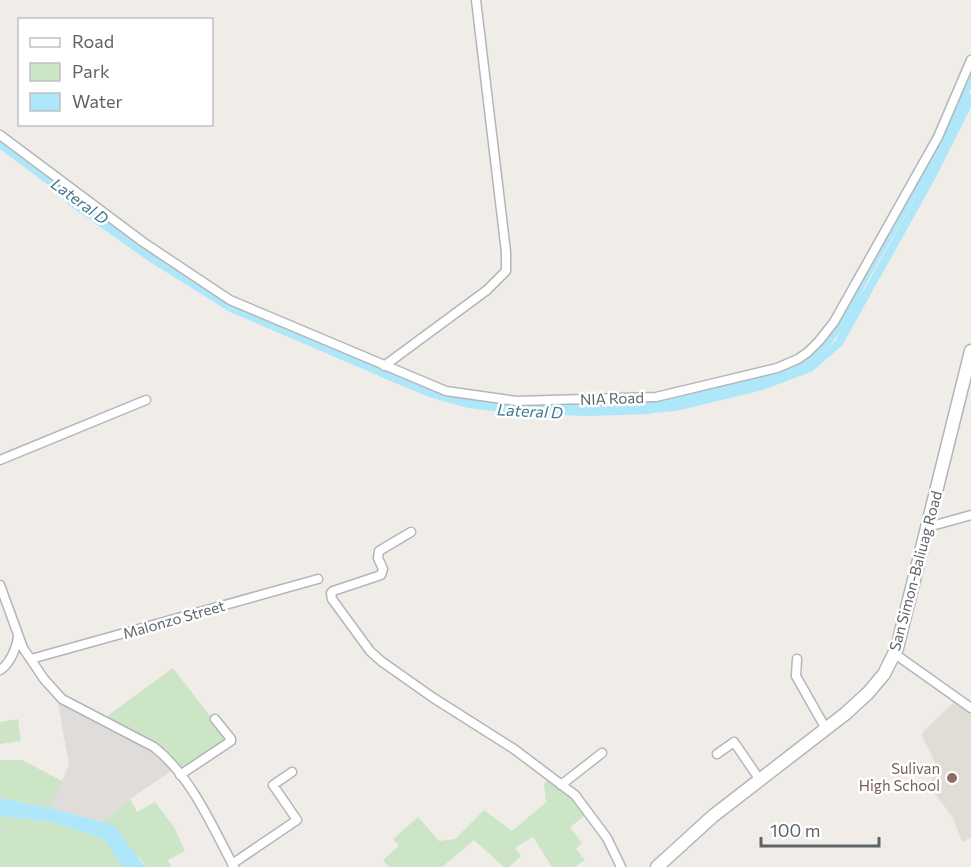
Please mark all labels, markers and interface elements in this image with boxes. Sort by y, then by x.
legend [18,18,213,126]
text: Road [72,30,114,52]
text: Park [72,60,110,82]
text: Water [72,90,123,112]
water label: Lateral D [48,174,113,228]
street label: NIA Road [580,388,644,408]
water label: Lateral D [497,399,564,422]
street label: San Simon-Baliuag Road [885,489,945,653]
street label: Malonzo Street [121,596,227,642]
place label: Sulivan High School [859,759,940,794]
marker: Sulivan High School [945,771,959,785]
scale bar [761,810,880,848]
text: 100 m [770,819,820,841]

